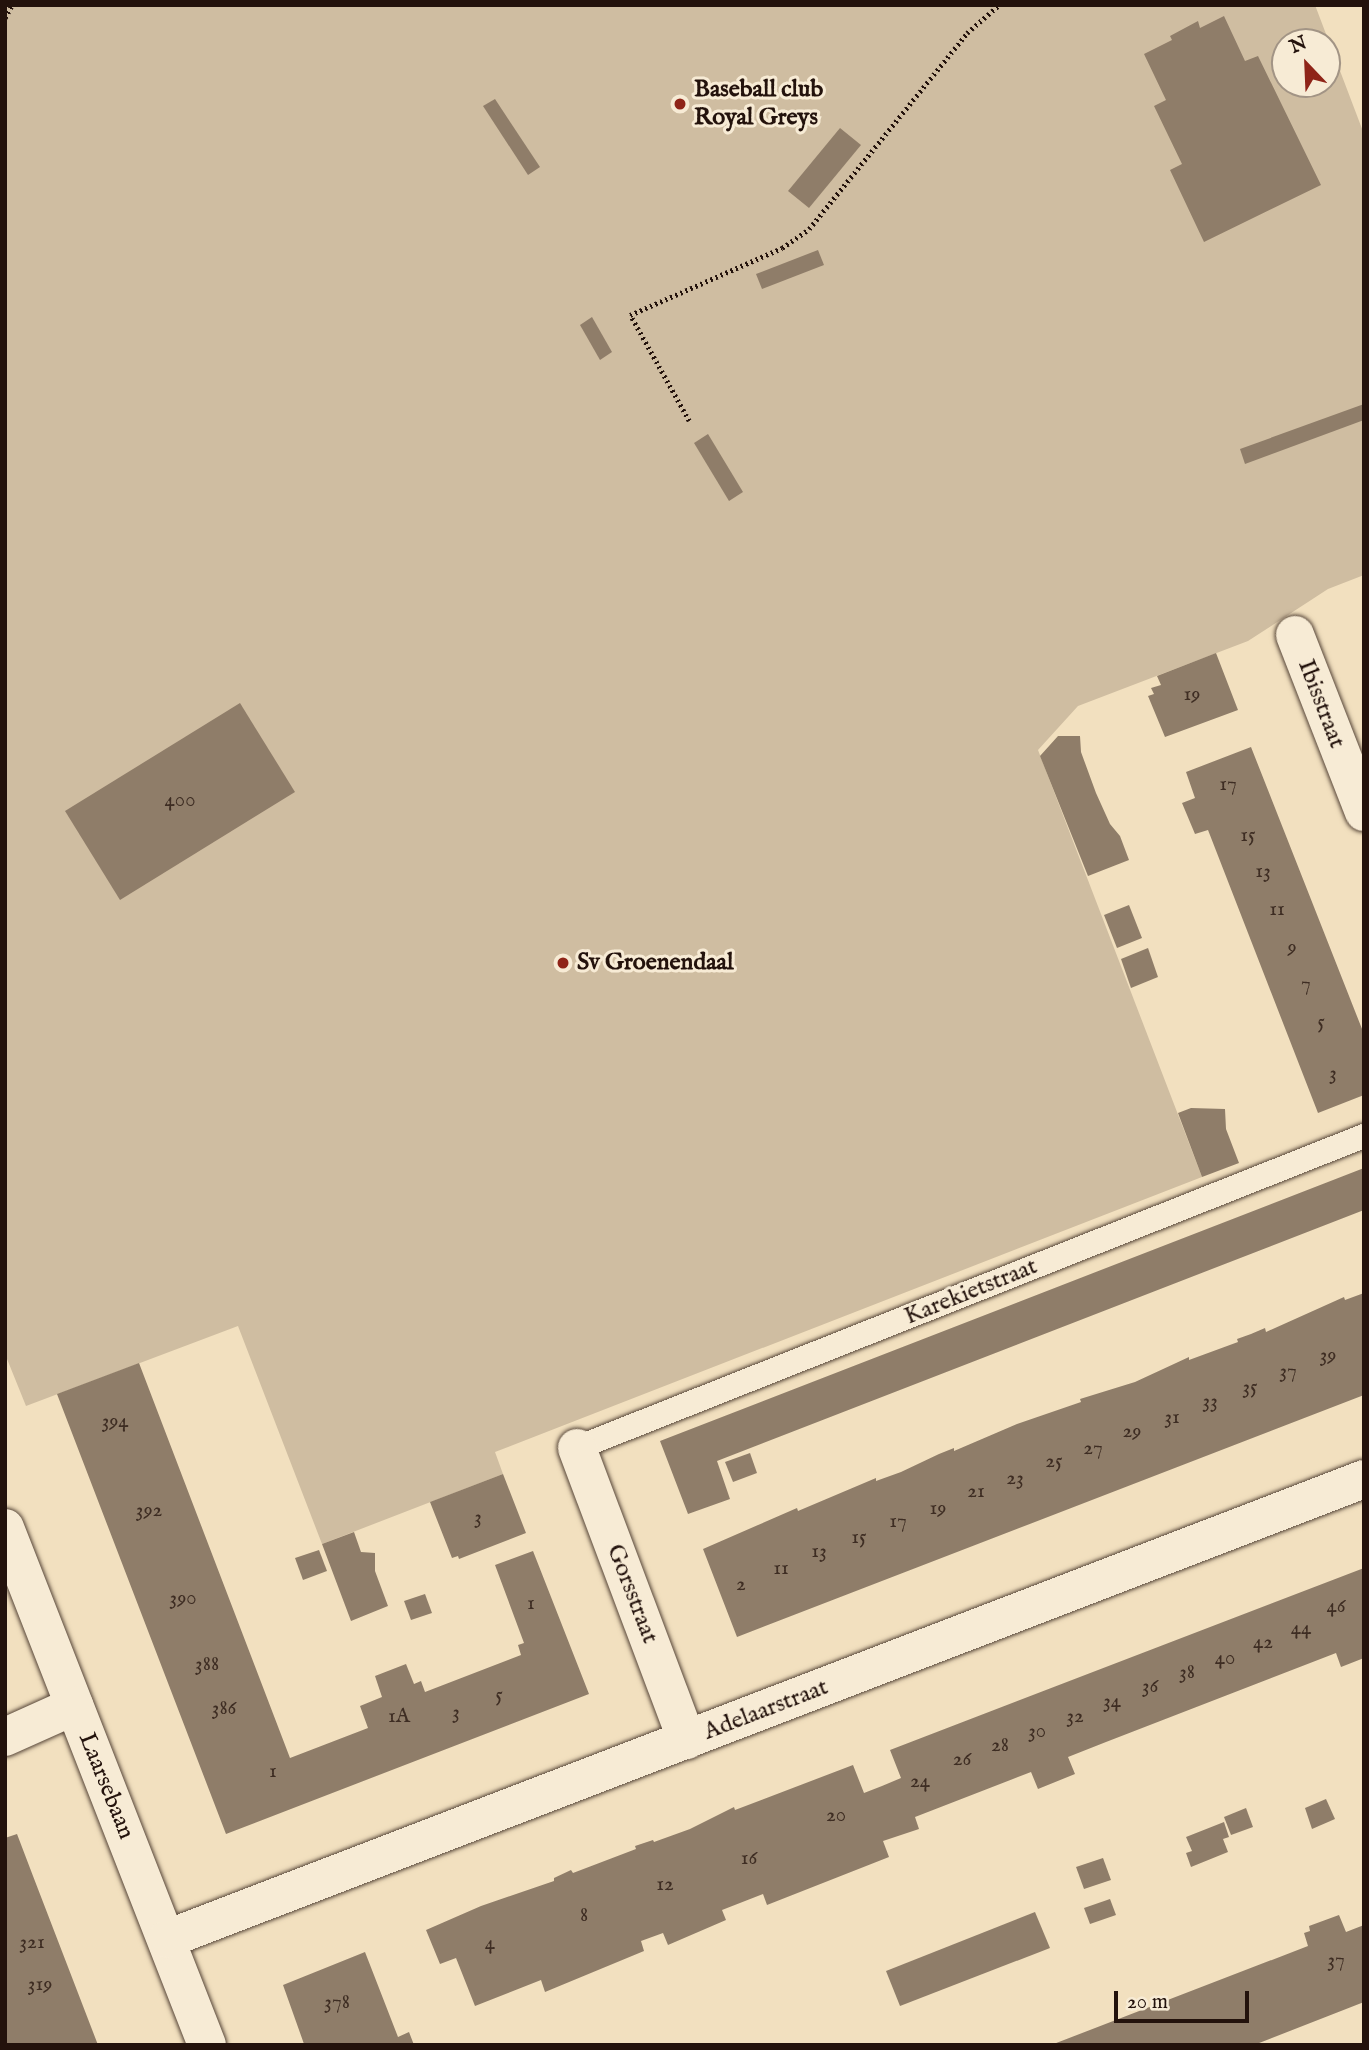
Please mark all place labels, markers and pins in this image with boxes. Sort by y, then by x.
place label: Baseball club Royal Greys [694,76,823,132]
marker: Baseball club Royal Greys [672,96,688,112]
place label: Sv Groenendaal [577,949,734,977]
marker: Sv Groenendaal [555,955,571,971]

